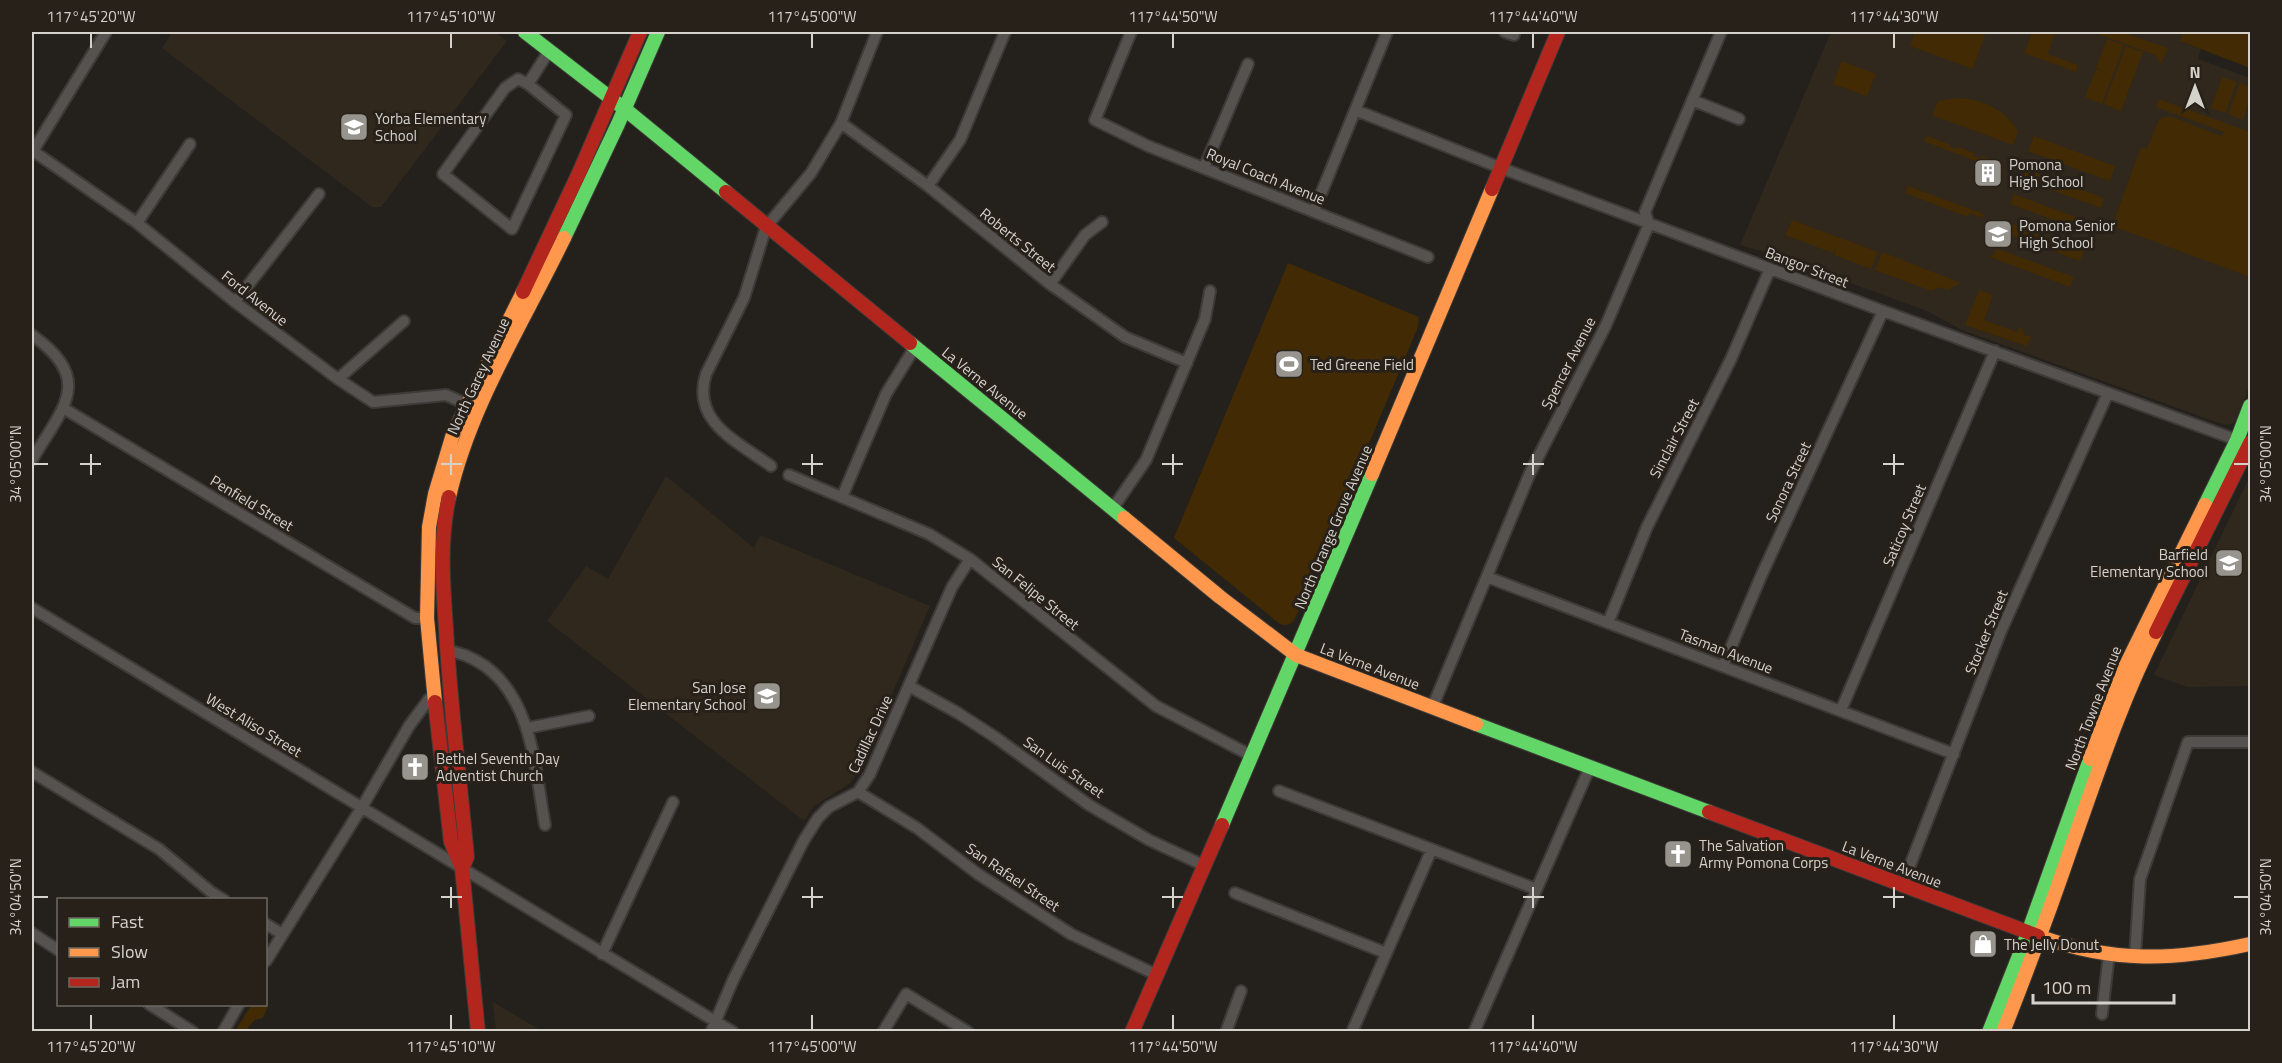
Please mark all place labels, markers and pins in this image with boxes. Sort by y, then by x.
place label: Yorba Elementary School [375,107,487,147]
school or university icon: Yorba Elementary School [338,111,370,143]
place label: Pomona High School [2009,153,2084,193]
building icon: Pomona High School [1972,157,2004,189]
place label: Pomona Senior High School [2019,214,2115,254]
school or university icon: Pomona Senior High School [1982,218,2014,250]
sports icon: Ted Greene Field [1273,348,1305,380]
place label: Ted Greene Field [1310,353,1414,376]
place label: Barfield Elementary School [2090,543,2208,583]
school or university icon: Barfield Elementary School [2213,547,2245,579]
place label: San Jose Elementary School [628,676,746,716]
school or university icon: San Jose Elementary School [751,680,783,712]
place label: Bethel Seventh Day Adventist Church [436,747,560,787]
church icon: Bethel Seventh Day Adventist Church [399,751,431,783]
place label: The Salvation Army Pomona Corps [1699,834,1828,874]
church icon: The Salvation Army Pomona Corps [1662,838,1694,870]
shop icon: The Jelly Donut [1967,928,1999,960]
place label: The Jelly Donut [2004,933,2100,956]

